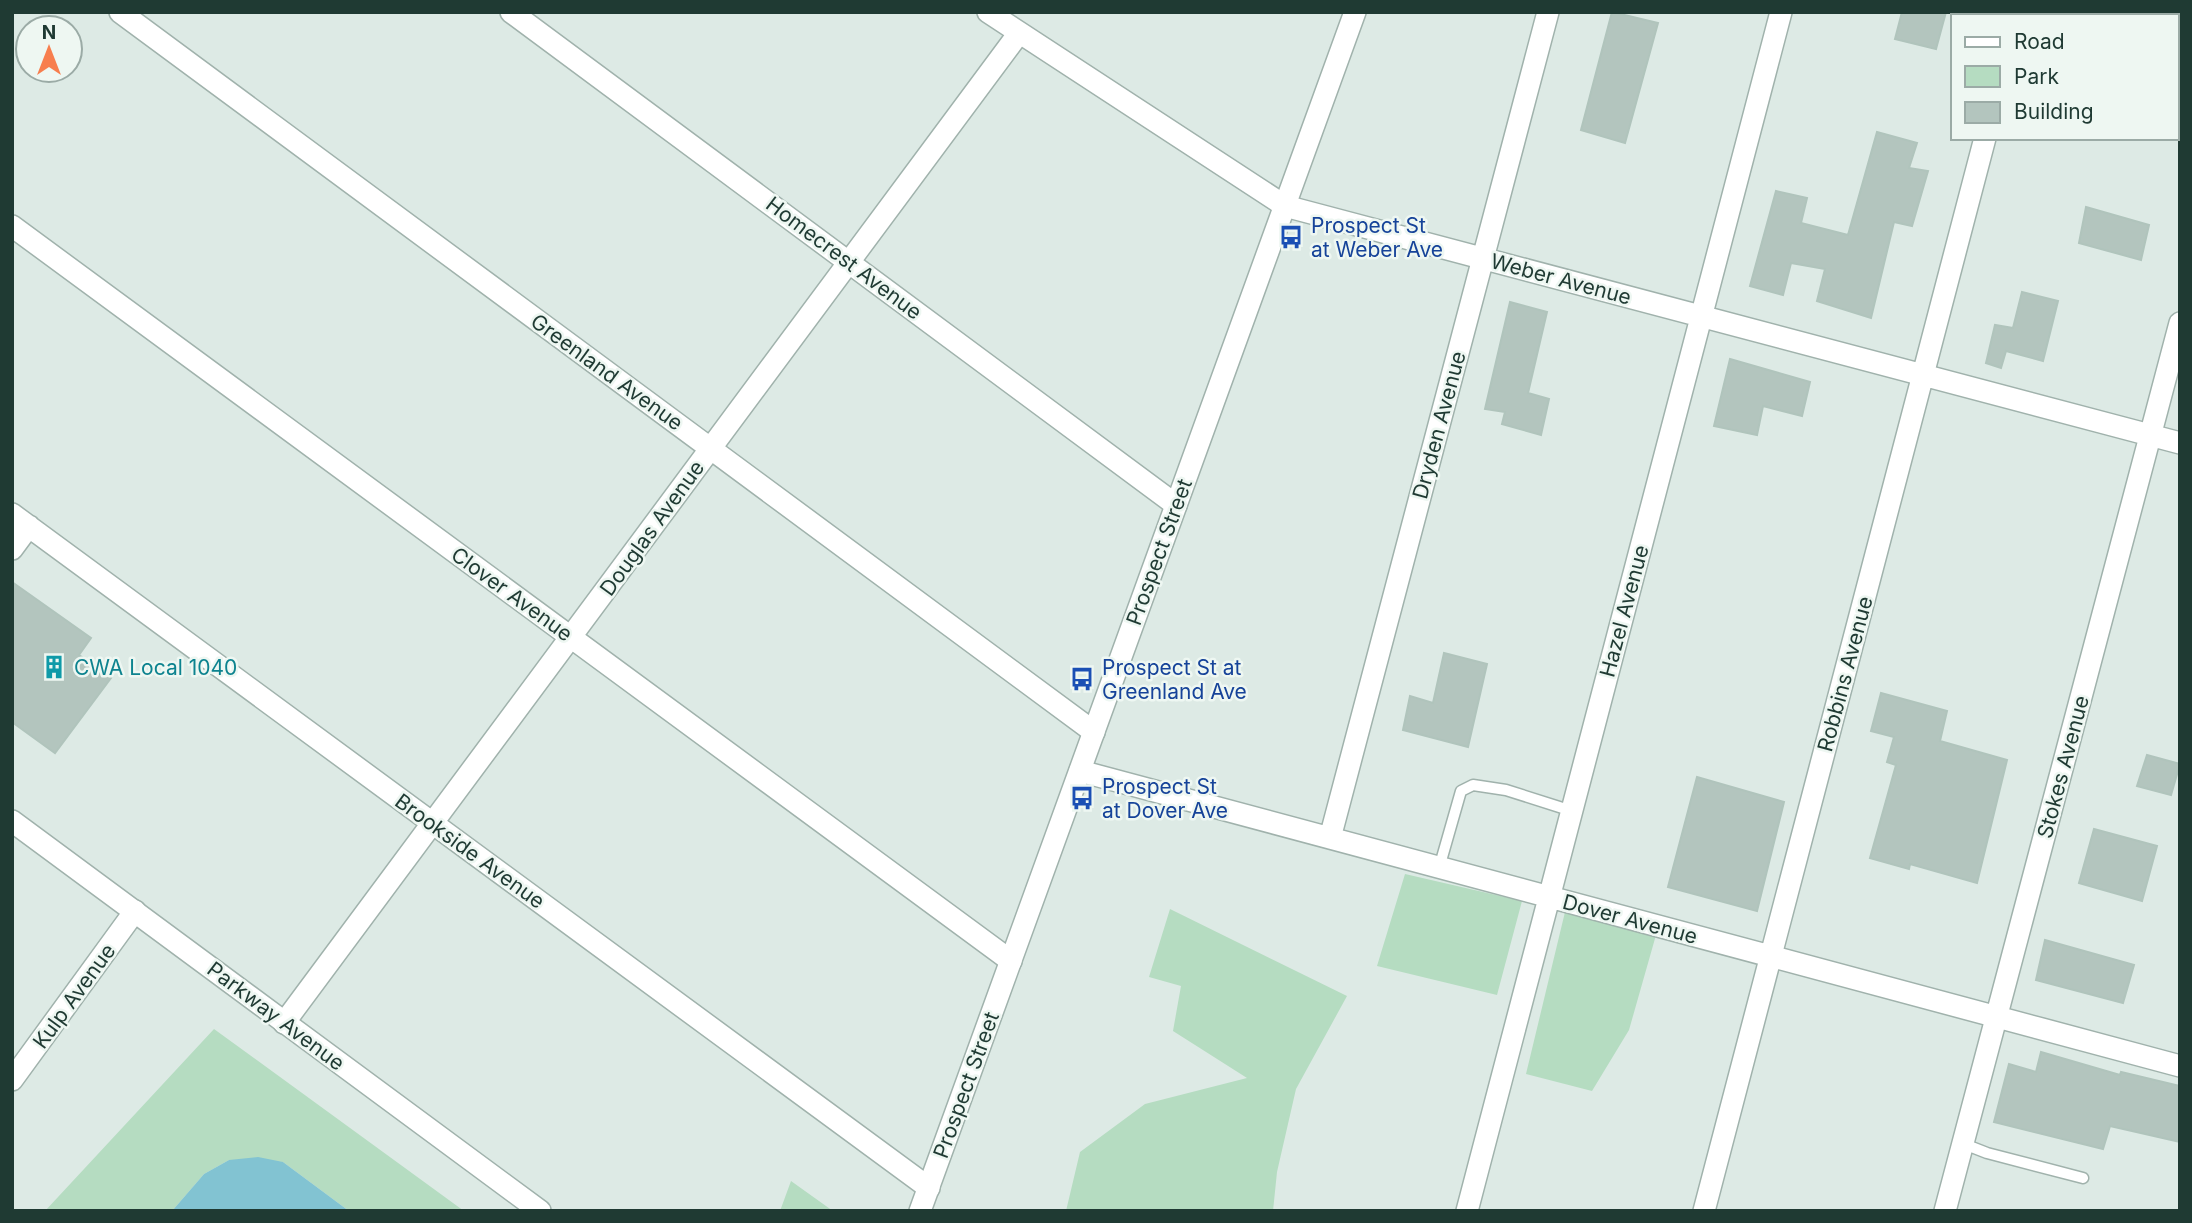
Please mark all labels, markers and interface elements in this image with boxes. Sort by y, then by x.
north arrow [14,14,84,84]
legend [1951,14,2178,140]
text: N [42,21,56,44]
text: Road [2014,29,2065,54]
text: Park [2014,64,2059,89]
text: Building [2014,99,2094,124]
street label: Homecrest Avenue [761,191,927,325]
place label: Prospect St at Weber Ave [1311,213,1443,262]
bus stop icon: Prospect St at Weber Ave [1277,223,1305,251]
street label: Weber Avenue [1488,248,1634,310]
street label: Greenland Avenue [526,308,688,436]
street label: Dryden Avenue [1407,348,1471,502]
street label: Douglas Avenue [595,456,709,600]
street label: Prospect Street [1121,475,1197,629]
street label: Clover Avenue [446,542,578,646]
street label: Hazel Avenue [1594,542,1654,680]
street label: Robbins Avenue [1812,594,1878,754]
building icon: CWA Local 1040 [40,653,68,681]
place label: CWA Local 1040 [74,655,237,680]
place label: Prospect St at Greenland Ave [1102,655,1247,704]
bus stop icon: Prospect St at Greenland Ave [1068,665,1096,693]
street label: Stokes Avenue [2032,693,2094,841]
place label: Prospect St at Dover Ave [1102,774,1228,823]
bus stop icon: Prospect St at Dover Ave [1068,784,1096,812]
street label: Brookside Avenue [390,788,550,914]
street label: Dover Avenue [1560,889,1700,949]
street label: Kulp Avenue [28,939,120,1053]
street label: Parkway Avenue [203,956,349,1076]
street label: Prospect Street [928,1008,1004,1162]

